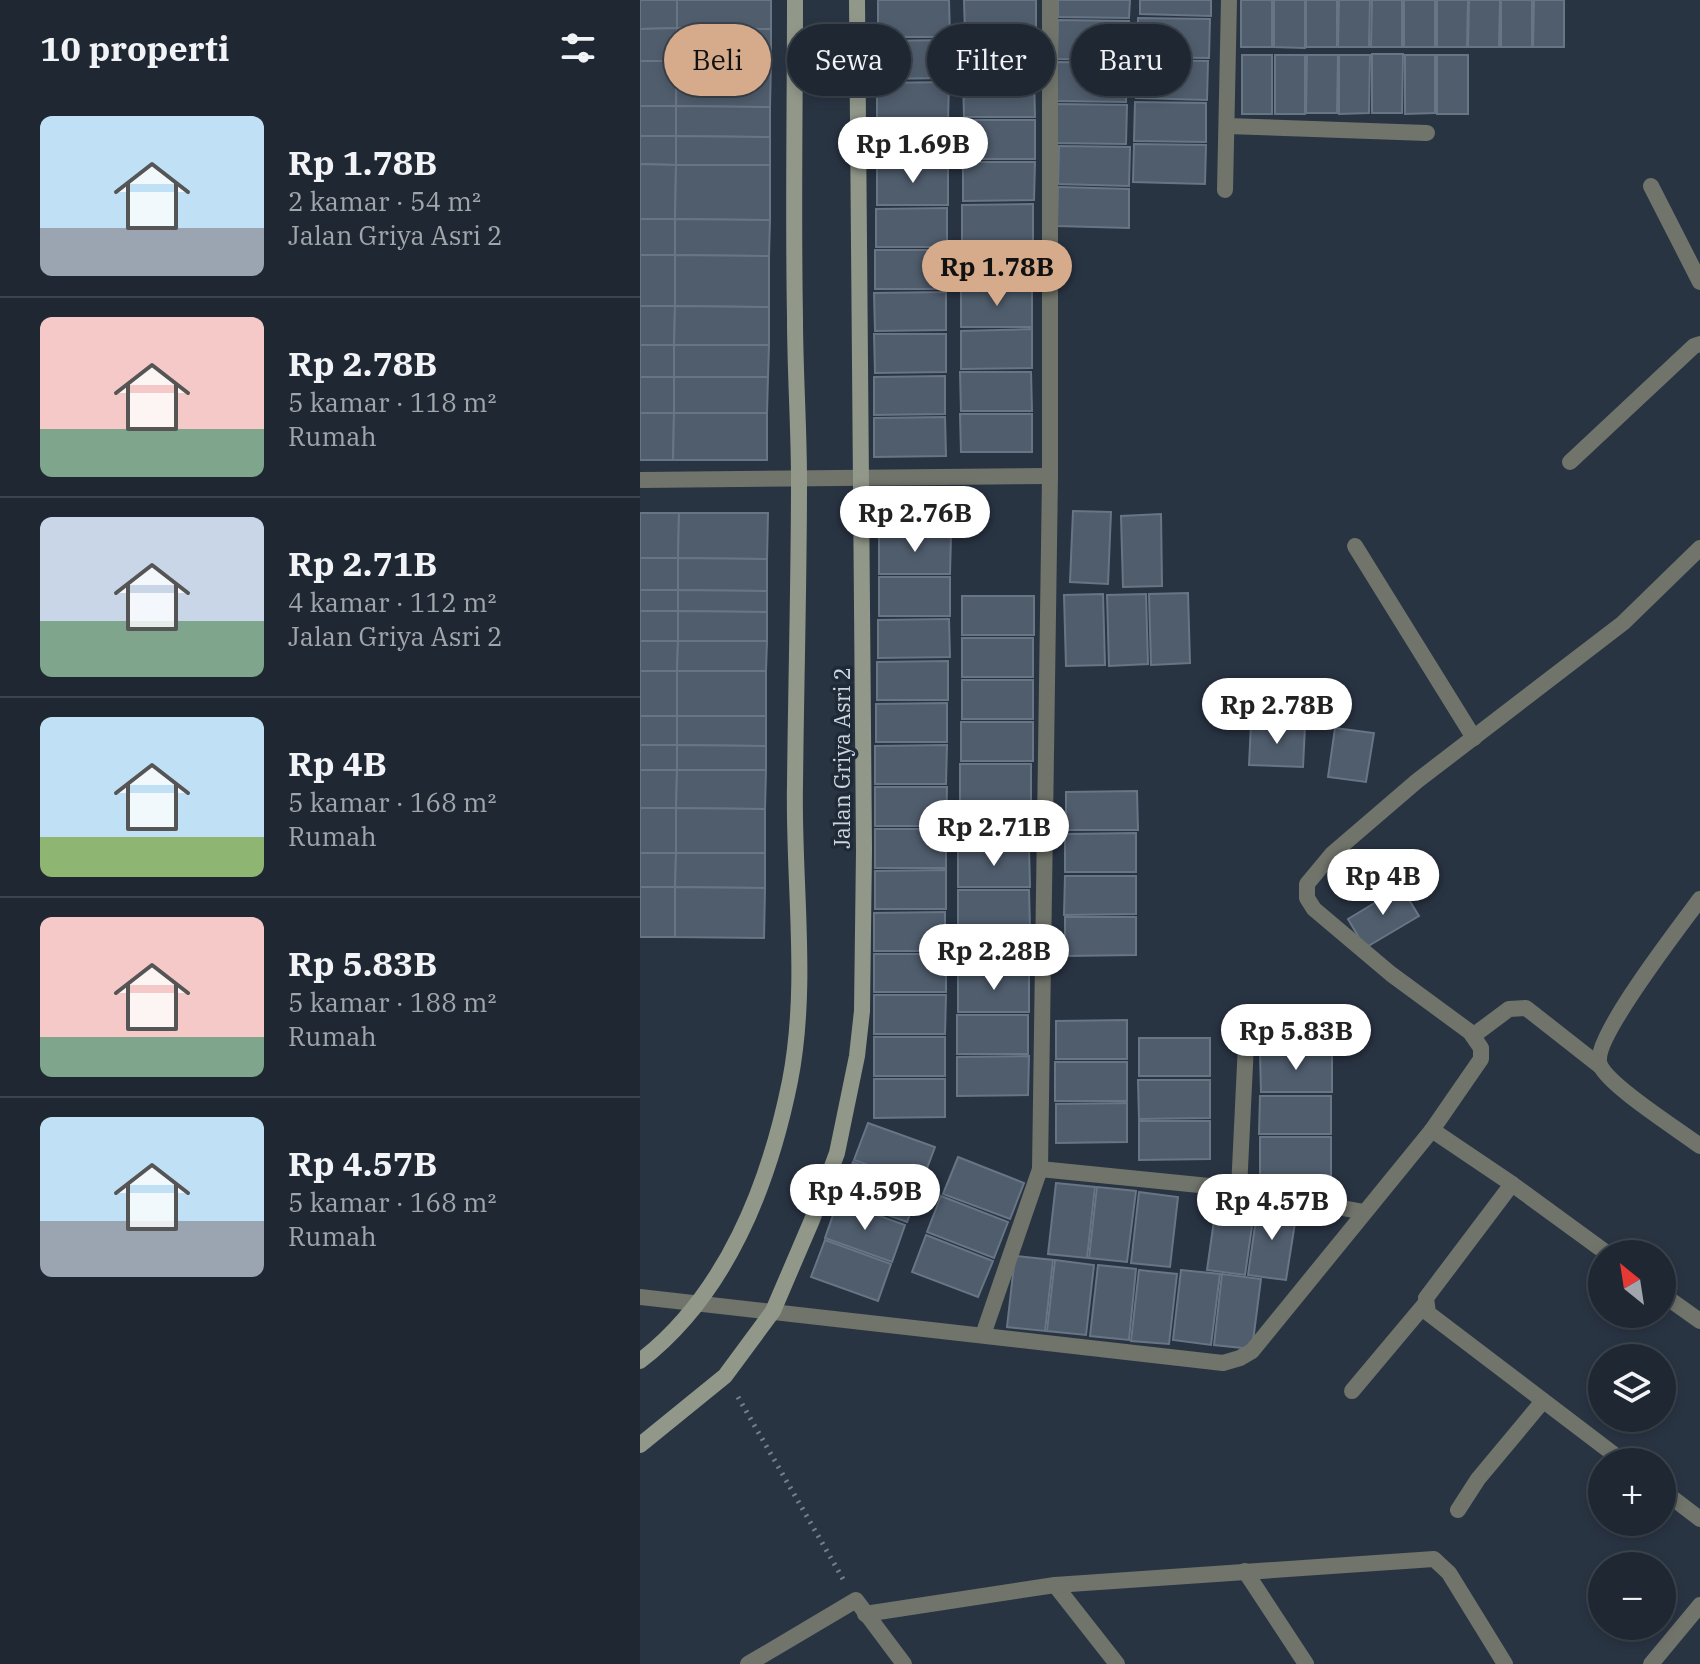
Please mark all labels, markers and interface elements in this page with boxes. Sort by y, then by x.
chip: Beli [664,24,771,96]
chip: Sewa [787,24,911,96]
chip: Filter [927,24,1055,96]
chip: Baru [1071,24,1191,96]
text: 10 properti [40,26,229,70]
icon: filters [556,26,600,70]
pin: Rp 1.69B [830,117,996,185]
text: Rp 1.69B [856,126,970,160]
text: Rp 1.78B [288,140,437,184]
icon: home [104,148,200,244]
text: 2 kamar · 54 m² [288,184,481,218]
text: Jalan Griya Asri 2 [288,218,503,252]
pin: Rp 1.78B [914,240,1080,308]
text: Rp 1.78B [940,249,1054,283]
text: Rp 2.78B [288,341,437,385]
icon: home [104,349,200,445]
text: 5 kamar · 118 m² [288,385,497,419]
text: Rumah [288,419,377,453]
pin: Rp 2.76B [832,486,998,554]
text: Rp 2.76B [858,495,972,529]
text: Rp 2.71B [288,541,437,585]
icon: home [104,549,200,645]
text: 4 kamar · 112 m² [288,585,497,619]
text: Jalan Griya Asri 2 [288,619,503,653]
street label: Jalan Griya Asri 2 [827,667,856,849]
pin: Rp 2.78B [1194,678,1360,746]
text: Rp 2.78B [1220,687,1334,721]
text: Rp 4B [288,741,387,785]
icon: home [104,749,200,845]
text: 5 kamar · 168 m² [288,785,497,819]
pin: Rp 2.71B [911,800,1077,868]
text: Rp 2.71B [937,809,1051,843]
text: Rumah [288,819,377,853]
pin: Rp 4B [1327,849,1439,917]
text: Rp 4B [1345,858,1421,892]
pin: Rp 2.28B [911,924,1077,992]
text: Rp 2.28B [937,933,1051,967]
text: Rp 5.83B [288,941,437,985]
icon: home [104,949,200,1045]
text: 5 kamar · 188 m² [288,985,497,1019]
pin: Rp 5.83B [1213,1004,1379,1072]
text: Rp 5.83B [1239,1013,1353,1047]
text: Rumah [288,1019,377,1053]
text: Rp 4.57B [288,1141,437,1185]
icon: home [104,1149,200,1245]
pin: Rp 4.59B [782,1164,948,1232]
text: Rp 4.59B [808,1173,922,1207]
pin: Rp 4.57B [1189,1174,1355,1242]
text: Rp 4.57B [1215,1183,1329,1217]
text: 5 kamar · 168 m² [288,1185,497,1219]
text: Rumah [288,1219,377,1253]
north arrow [1588,1240,1676,1328]
map controls [1588,1240,1676,1640]
button: layers [1588,1344,1676,1432]
button: + [1588,1448,1676,1536]
button: − [1588,1552,1676,1640]

